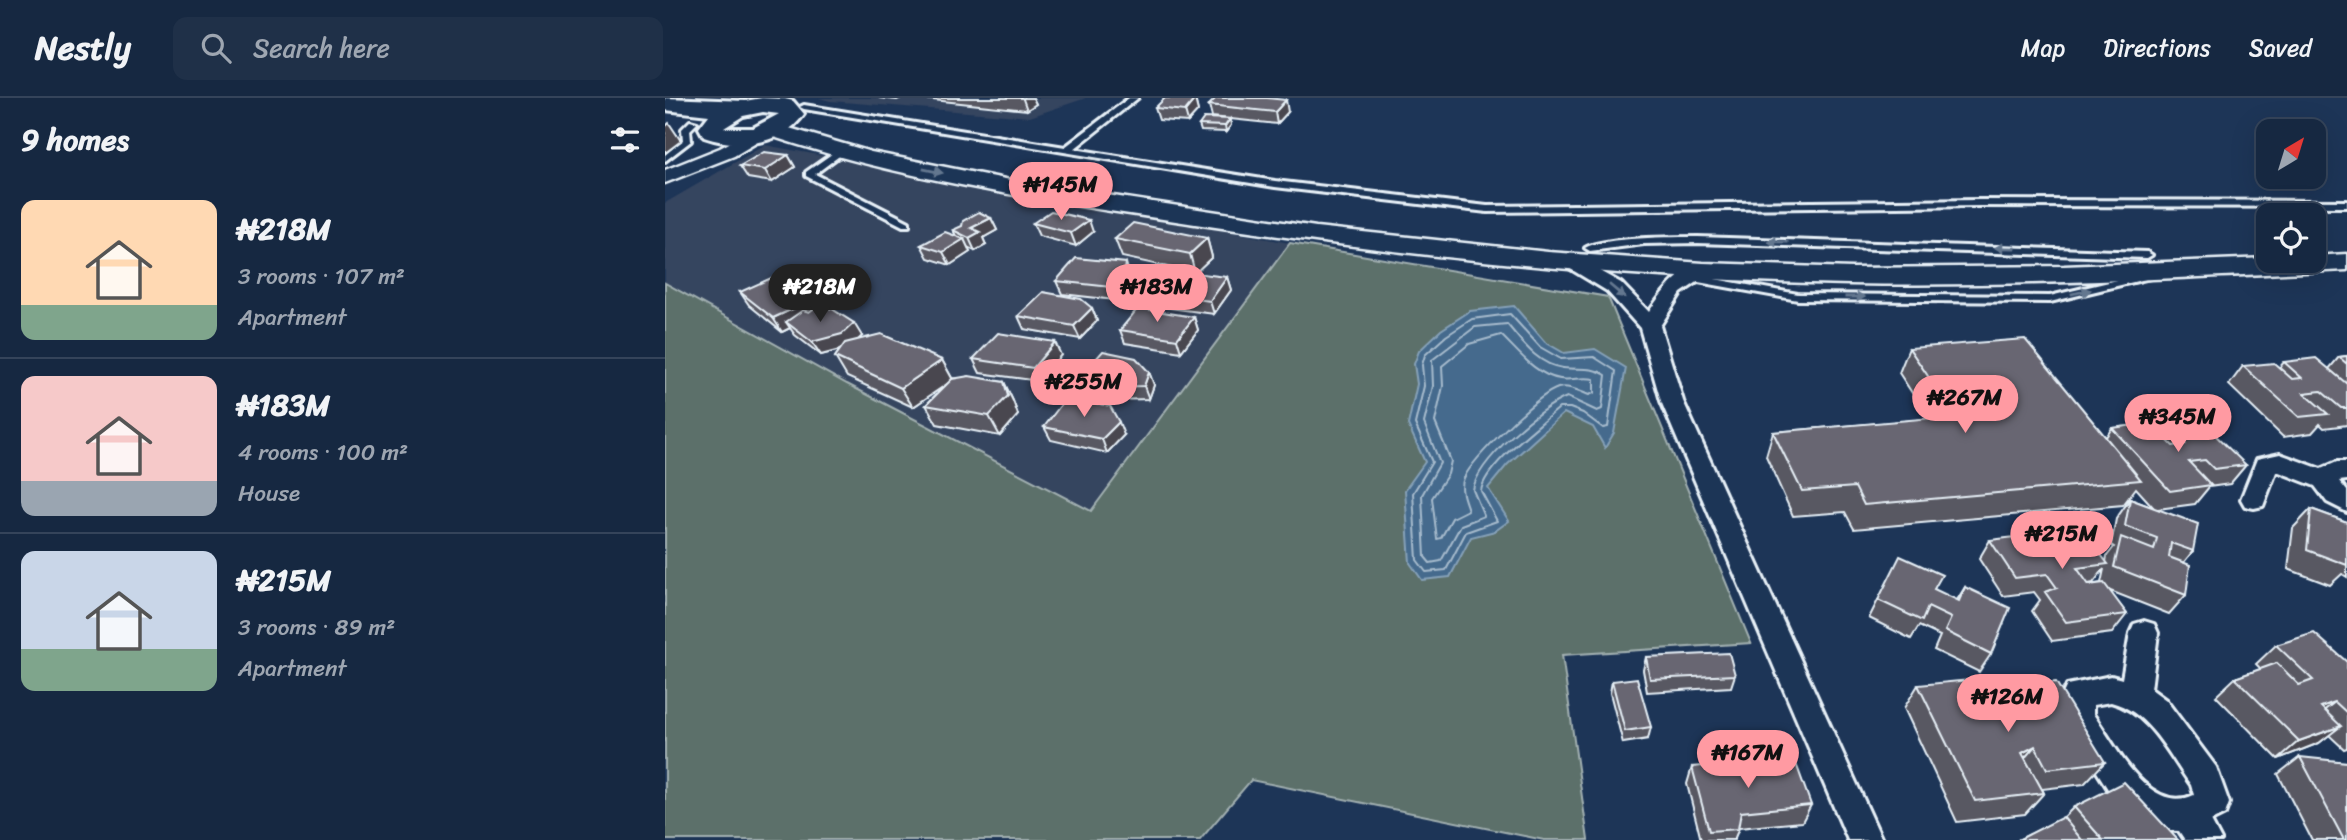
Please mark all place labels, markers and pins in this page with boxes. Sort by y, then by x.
pin: ₦145M [1012,162,1110,222]
pin: ₦218M [771,264,869,324]
pin: ₦183M [1108,264,1206,324]
pin: ₦255M [1035,360,1133,419]
pin: ₦267M [1916,376,2014,435]
pin: ₦345M [2129,394,2227,454]
pin: ₦215M [2013,512,2111,571]
pin: ₦126M [1959,674,2057,734]
pin: ₦167M [1699,730,1797,790]

